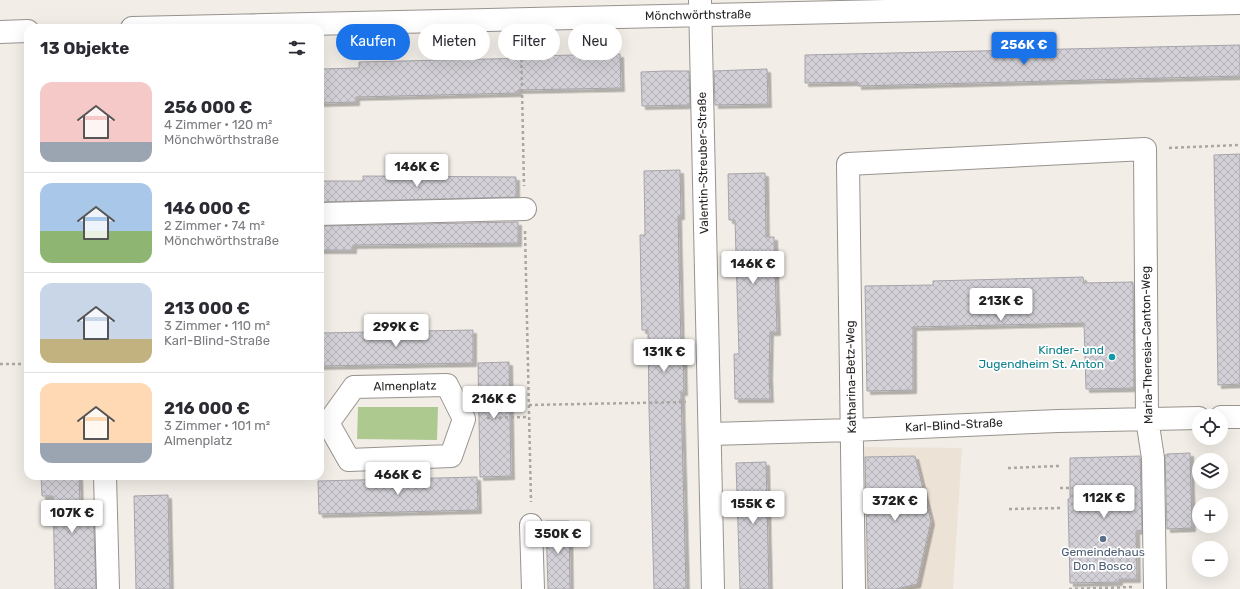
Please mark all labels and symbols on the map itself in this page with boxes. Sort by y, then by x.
street label: Mönchwörthstraße [645,7,751,23]
pin: 256K € [991,32,1057,66]
street label: Valentin-Streuber-Straße [695,92,711,234]
pin: 146K € [384,154,450,188]
pin: 146K € [720,251,786,285]
street label: Maria-Theresia-Canton-Weg [1139,266,1155,424]
pin: 213K € [968,288,1034,322]
pin: 299K € [363,314,429,348]
street label: Katharina-Betz-Weg [843,320,859,434]
pin: 131K € [631,339,697,373]
place label: Kinder- und Jugendheim St. Anton [979,343,1104,371]
marker: Kinder- und Jugendheim St. Anton [1107,352,1117,362]
street label: Almenplatz [373,378,437,394]
pin: 216K € [461,386,527,420]
street label: Karl-Blind-Straße [905,415,1003,435]
pin: 466K € [365,462,431,496]
pin: 112K € [1071,485,1137,519]
pin: 372K € [862,488,928,522]
pin: 155K € [720,491,786,525]
pin: 107K € [39,500,105,534]
pin: 350K € [525,521,591,555]
marker: Gemeindehaus Don Bosco [1098,534,1108,544]
place label: Gemeindehaus Don Bosco [1061,545,1145,573]

